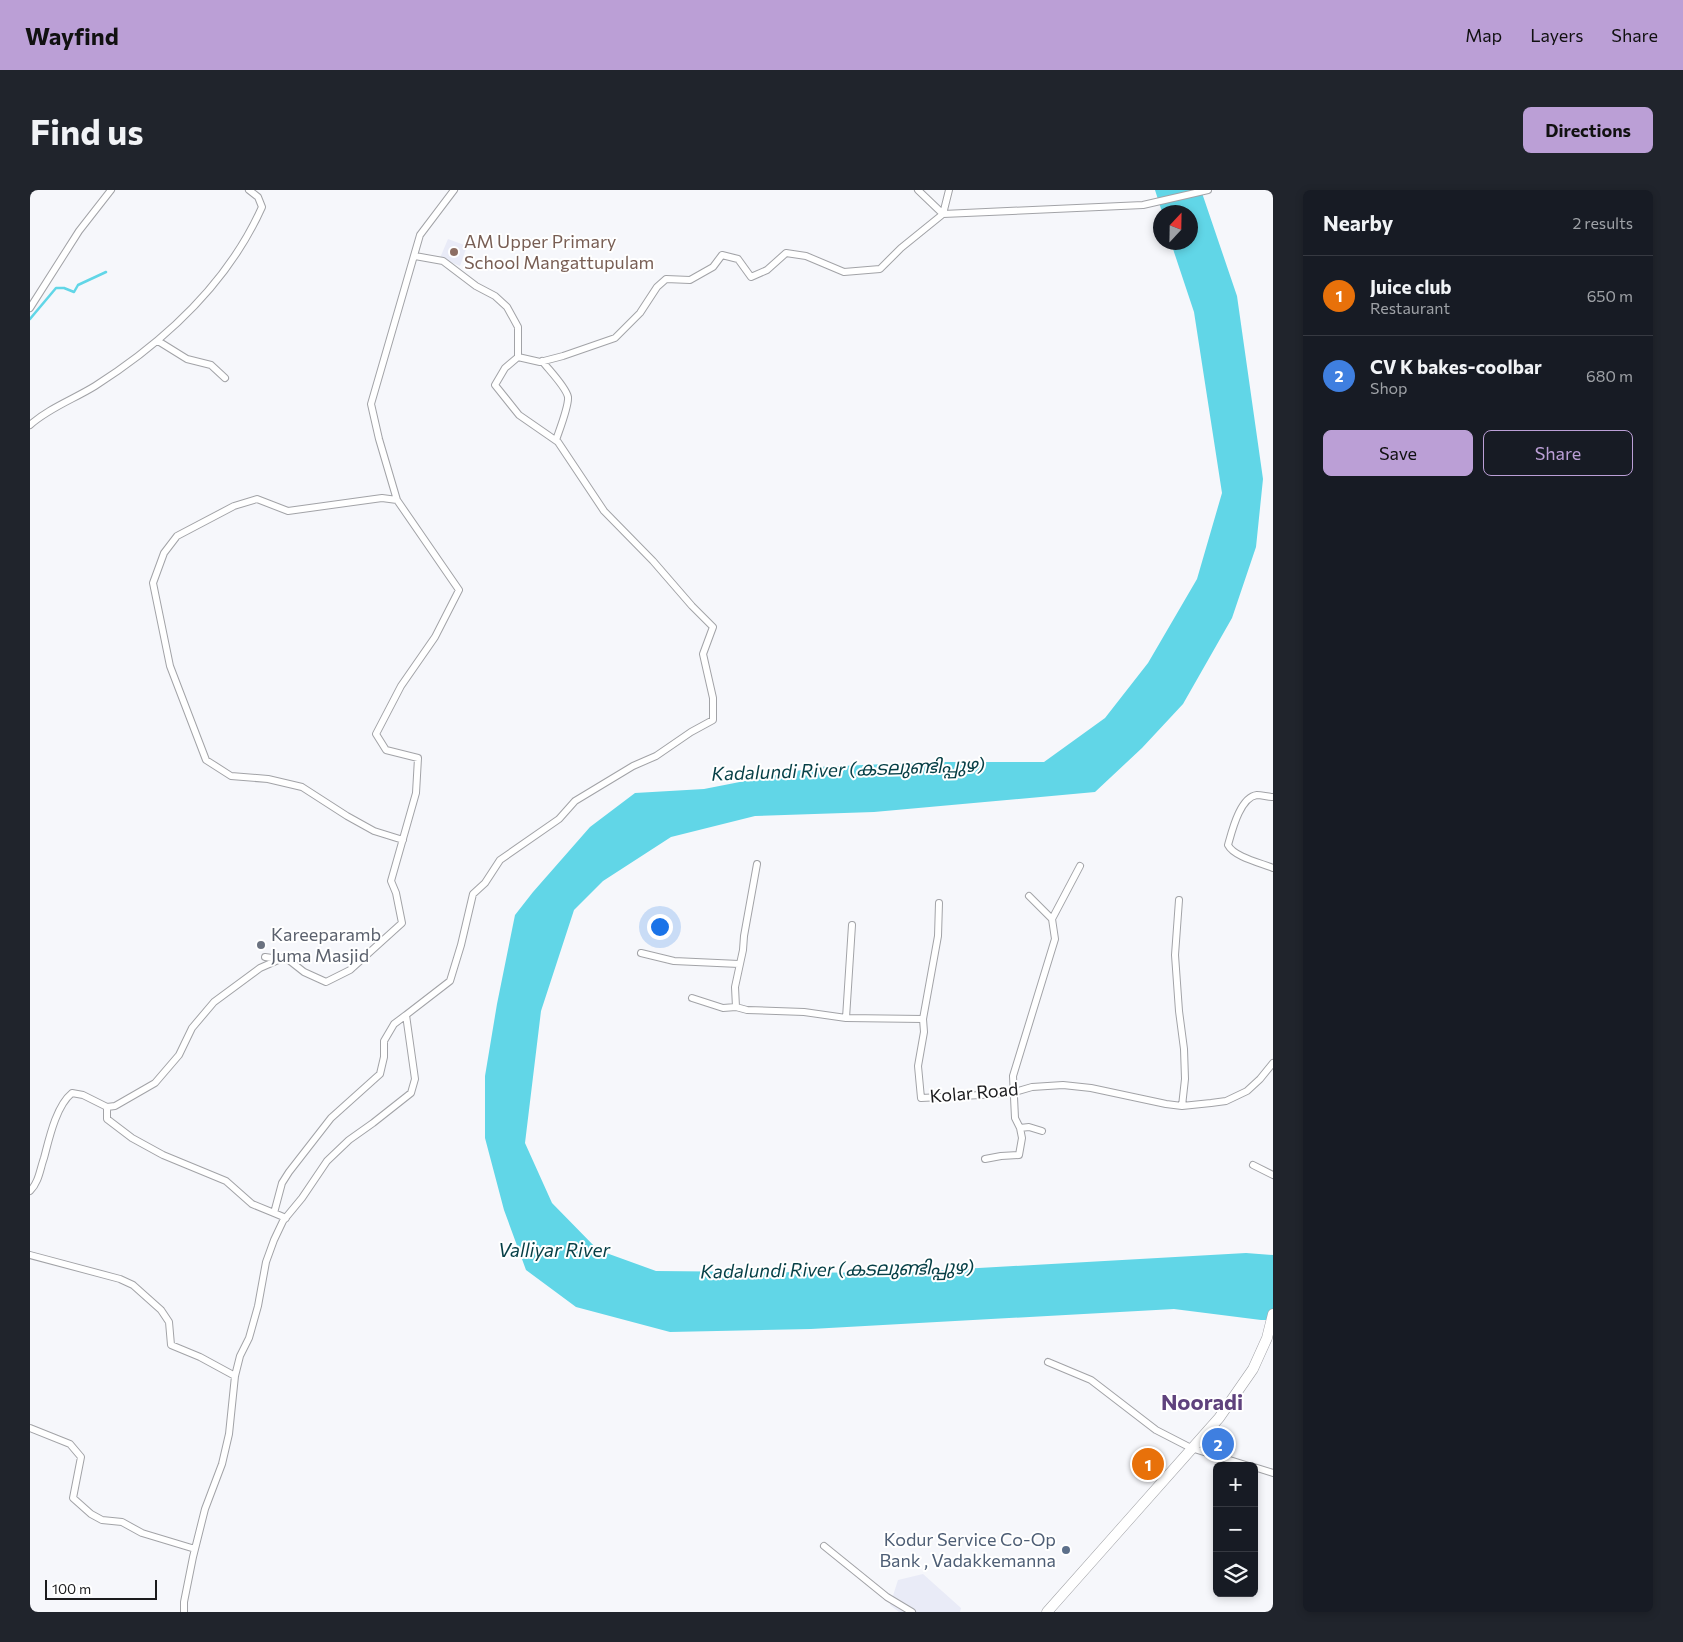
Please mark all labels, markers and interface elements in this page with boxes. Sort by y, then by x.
text: Wayfind [25,21,119,50]
text: Map [1465,24,1502,46]
text: Layers [1530,24,1583,46]
text: Share [1611,24,1658,46]
button: Directions [1523,107,1653,153]
text: Find us [30,109,144,152]
north arrow [1153,205,1198,250]
text: Nearby [1323,210,1393,235]
text: 2 results [1572,213,1633,232]
place label: AM Upper Primary School Mangattupulam [464,230,654,273]
marker: AM Upper Primary School Mangattupulam [448,246,460,258]
text: Juice club [1370,275,1452,298]
text: 1 [1335,286,1343,305]
text: 650 m [1587,286,1633,305]
text: Restaurant [1370,298,1450,317]
text: CV K bakes-coolbar [1370,355,1542,378]
text: 2 [1334,366,1344,385]
text: 680 m [1586,366,1633,385]
text: Shop [1370,378,1408,397]
button: Save [1323,430,1473,476]
button: Share [1483,430,1633,476]
water label: Kadalundi River (കടലുണ്ടിപ്പുഴ) [711,752,985,788]
your location [647,914,673,940]
place label: Kareeparamb Juma Masjid [271,923,381,966]
marker: Kareeparamb Juma Masjid [255,939,267,951]
street label: Kolar Road [929,1077,1019,1107]
water label: Valliyar River [498,1238,611,1261]
water label: Kadalundi River (കടലുണ്ടിപ്പുഴ) [700,1255,974,1285]
district label: Nooradi [1161,1388,1243,1415]
pin: 2 [1202,1425,1234,1463]
pin: 1 [1132,1445,1164,1483]
map controls [1213,1462,1258,1597]
button: + [1213,1462,1258,1507]
button: − [1213,1507,1258,1552]
place label: Kodur Service Co-Op Bank , Vadakkemanna [879,1528,1056,1571]
marker: Kodur Service Co-Op Bank , Vadakkemanna [1060,1544,1072,1556]
button: layers [1213,1552,1258,1597]
scale bar [45,1577,158,1600]
text: 100 m [52,1580,91,1597]

